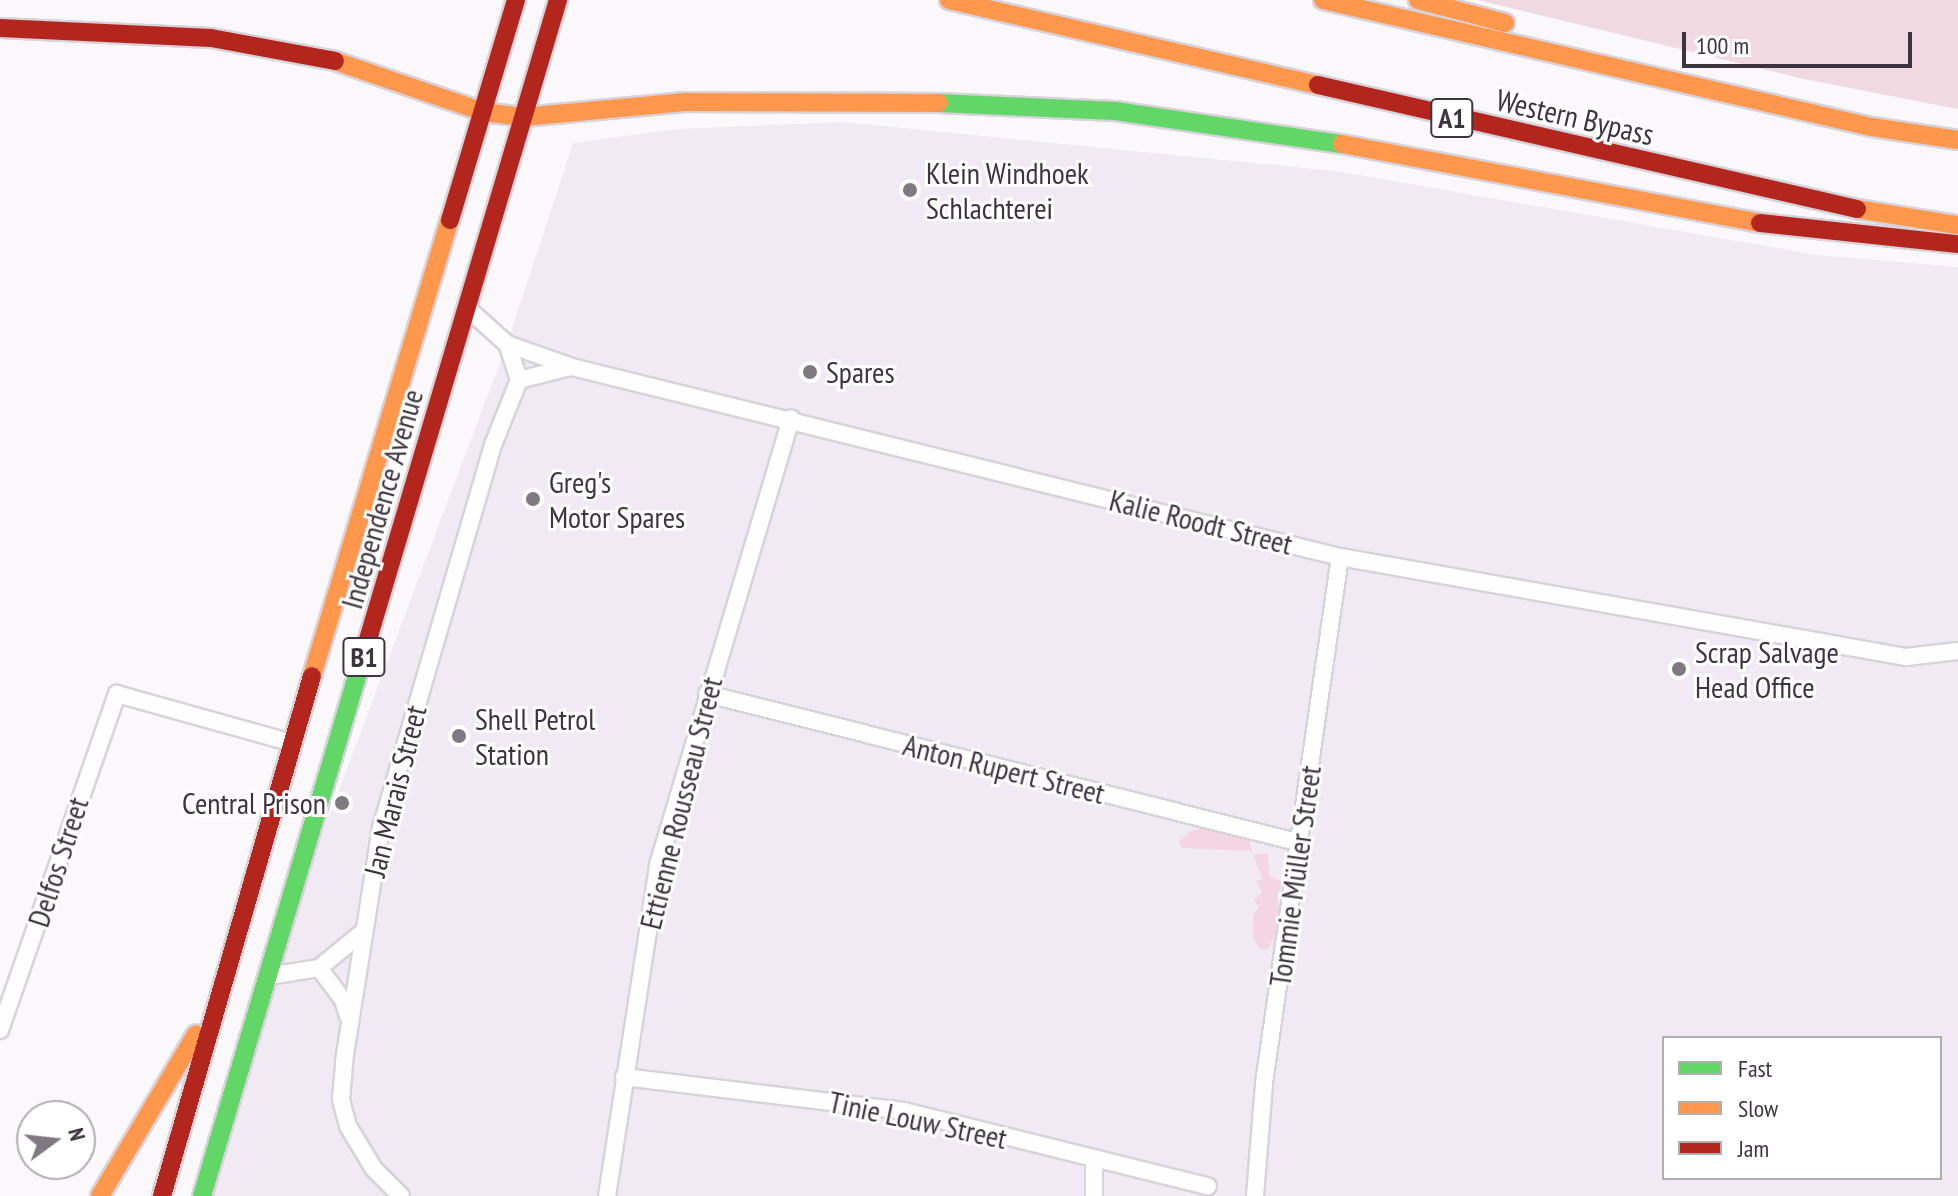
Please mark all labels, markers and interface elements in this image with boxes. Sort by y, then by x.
scale bar [1686,16,1916,66]
text: 100 m [1696,30,1749,61]
street label: Western Bypass [1493,81,1657,153]
road number: A1 [1430,94,1474,142]
place label: Klein Windhoek Schlachterei [926,155,1089,226]
marker: Klein Windhoek Schlachterei [901,181,919,199]
place label: Spares [826,354,895,390]
marker: Spares [801,363,819,381]
street label: Independence Avenue [333,385,431,613]
place label: Greg's Motor Spares [549,464,685,534]
street label: Kalie Roodt Street [1106,482,1296,562]
marker: Greg's Motor Spares [524,490,542,508]
road number: B1 [342,633,386,681]
place label: Scrap Salvage Head Office [1695,634,1839,704]
marker: Scrap Salvage Head Office [1670,660,1688,678]
street label: Ettienne Rousseau Street [632,673,730,933]
place label: Shell Petrol Station [475,701,595,772]
street label: Jan Marais Street [356,702,434,880]
marker: Shell Petrol Station [450,727,468,745]
street label: Anton Rupert Street [900,727,1108,811]
street label: Tommie Müller Street [1262,763,1328,989]
place label: Central Prison [182,785,326,821]
street label: Delfos Street [20,793,96,931]
marker: Central Prison [333,794,351,812]
legend [1662,1036,1942,1180]
text: Fast [1738,1053,1772,1084]
street label: Tinie Louw Street [825,1084,1011,1156]
text: Slow [1738,1093,1778,1124]
north arrow [16,1100,96,1180]
text: N [62,1125,92,1144]
text: Jam [1738,1133,1769,1164]

